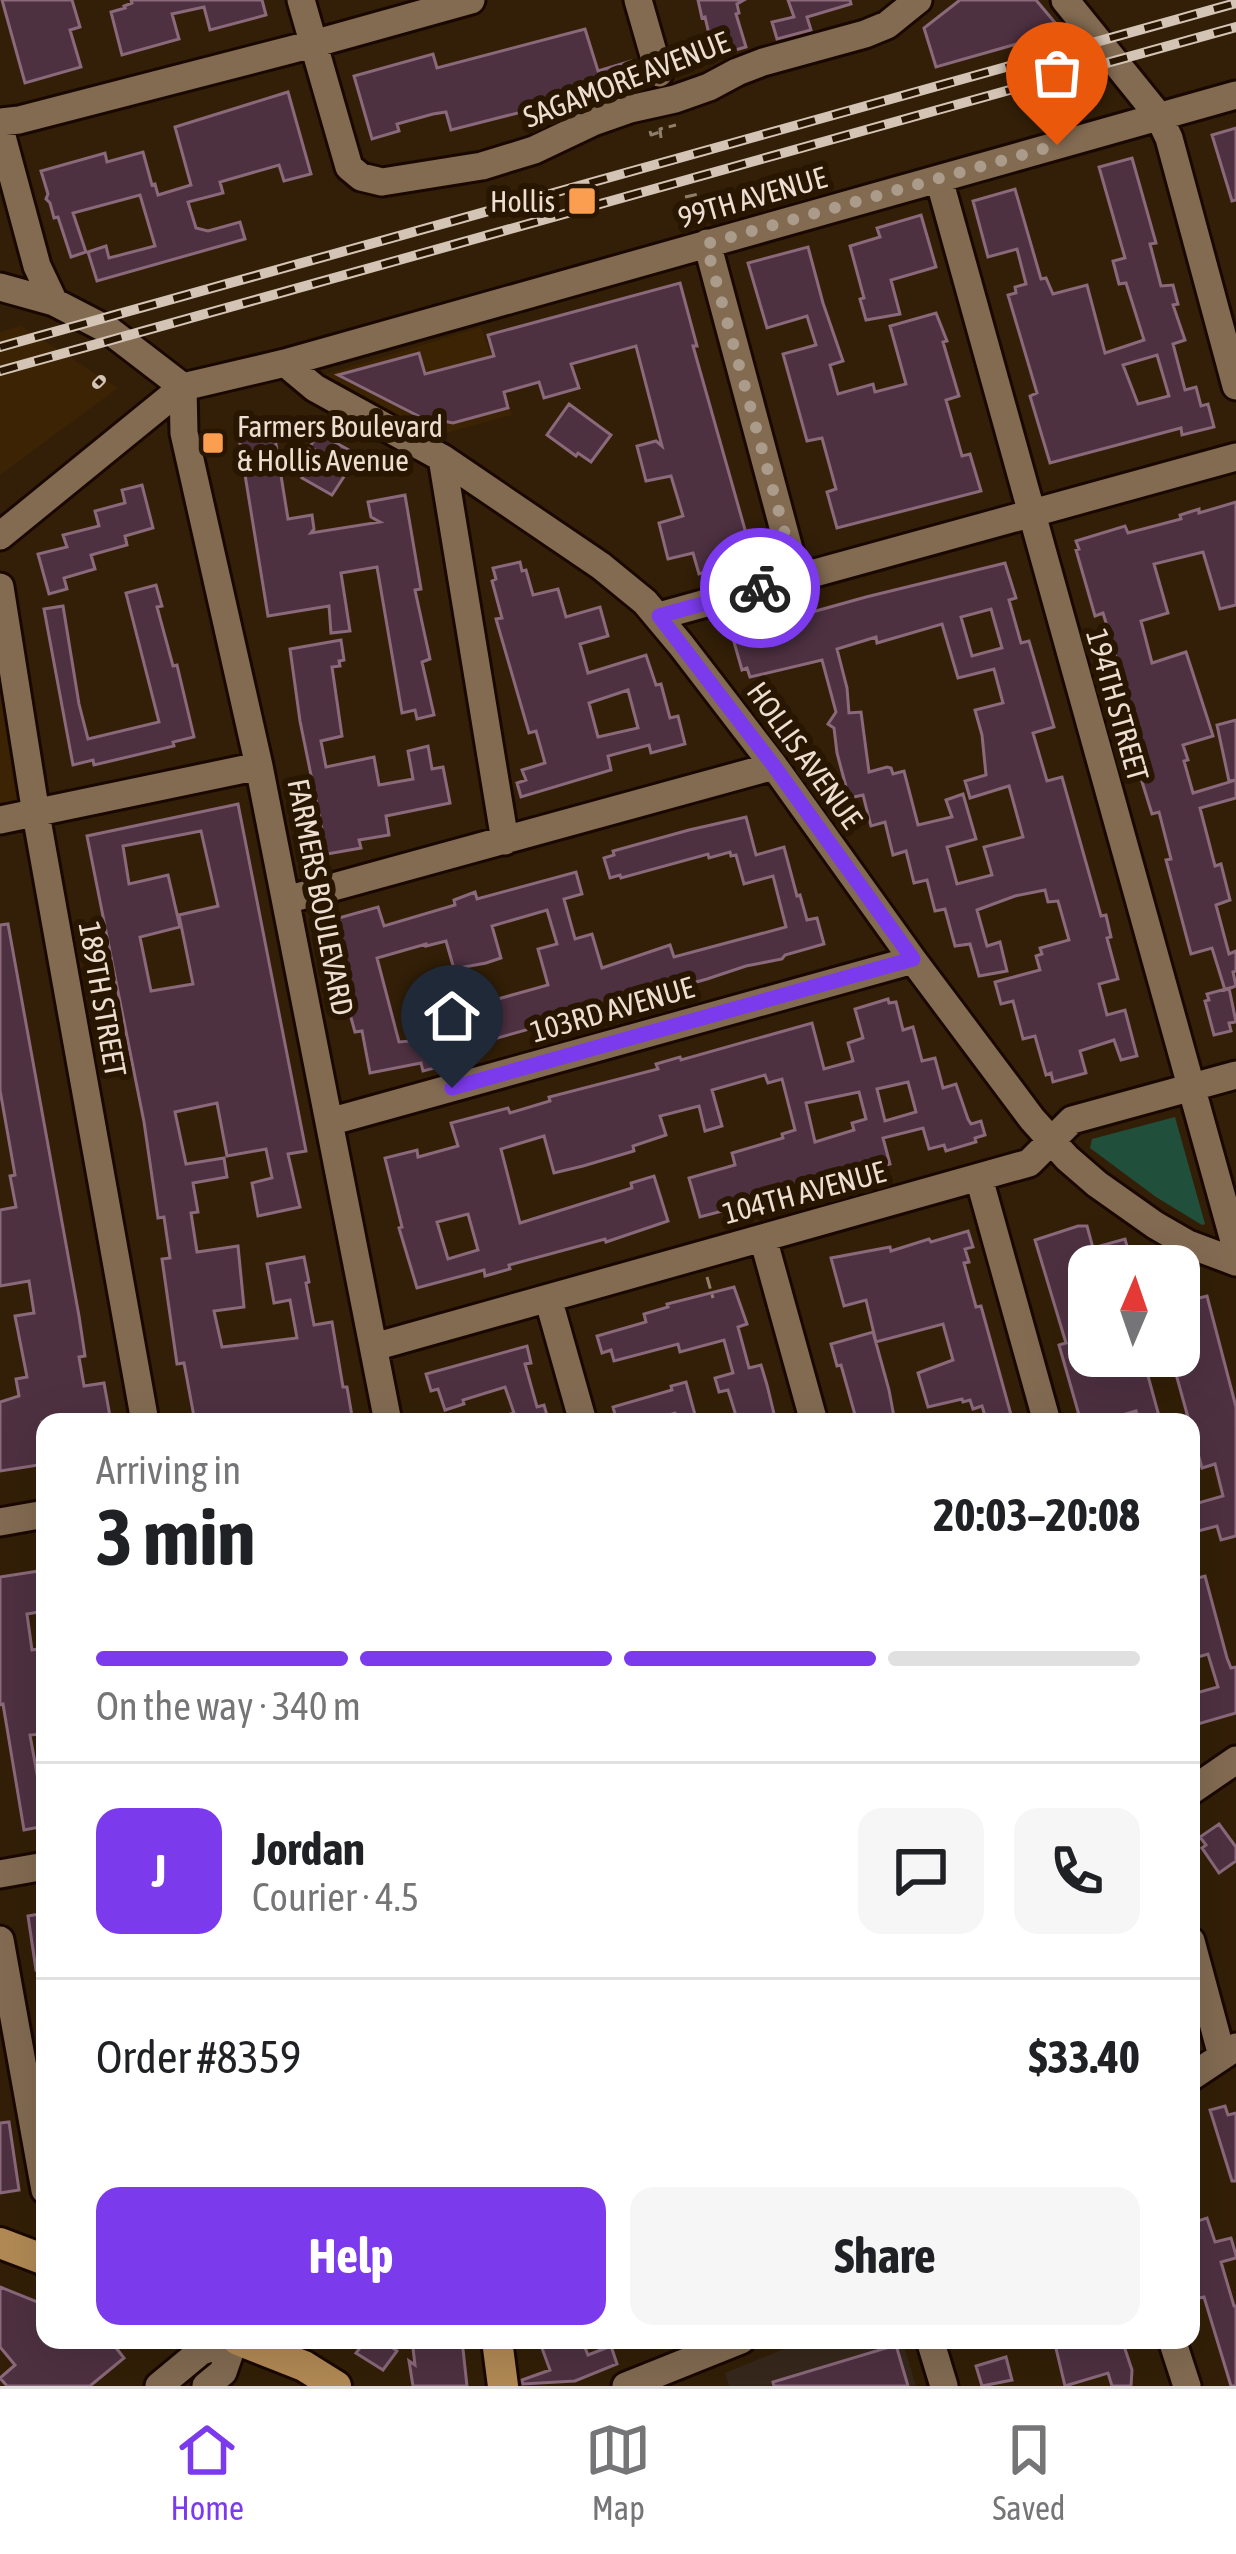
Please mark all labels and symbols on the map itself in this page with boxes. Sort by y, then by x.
pin [1006,22,1108,145]
street label: SAGAMORE AVENUE [519,24,734,134]
street label: 99TH AVENUE [674,160,830,234]
place label: Hollis [490,184,555,218]
marker: Hollis [566,185,598,217]
place label: Farmers Boulevard & Hollis Avenue [237,409,443,477]
marker: Farmers Boulevard & Hollis Avenue [200,430,226,456]
courier [700,528,820,648]
street label: 194TH STREET [1080,625,1156,785]
street label: HOLLIS AVENUE [741,675,870,835]
street label: FARMERS BOULEVARD [281,776,361,1018]
street label: 189TH STREET [73,919,133,1079]
pin [401,965,503,1088]
street label: 103RD AVENUE [527,969,698,1048]
street label: 104TH AVENUE [719,1154,889,1230]
north arrow [1068,1245,1200,1377]

